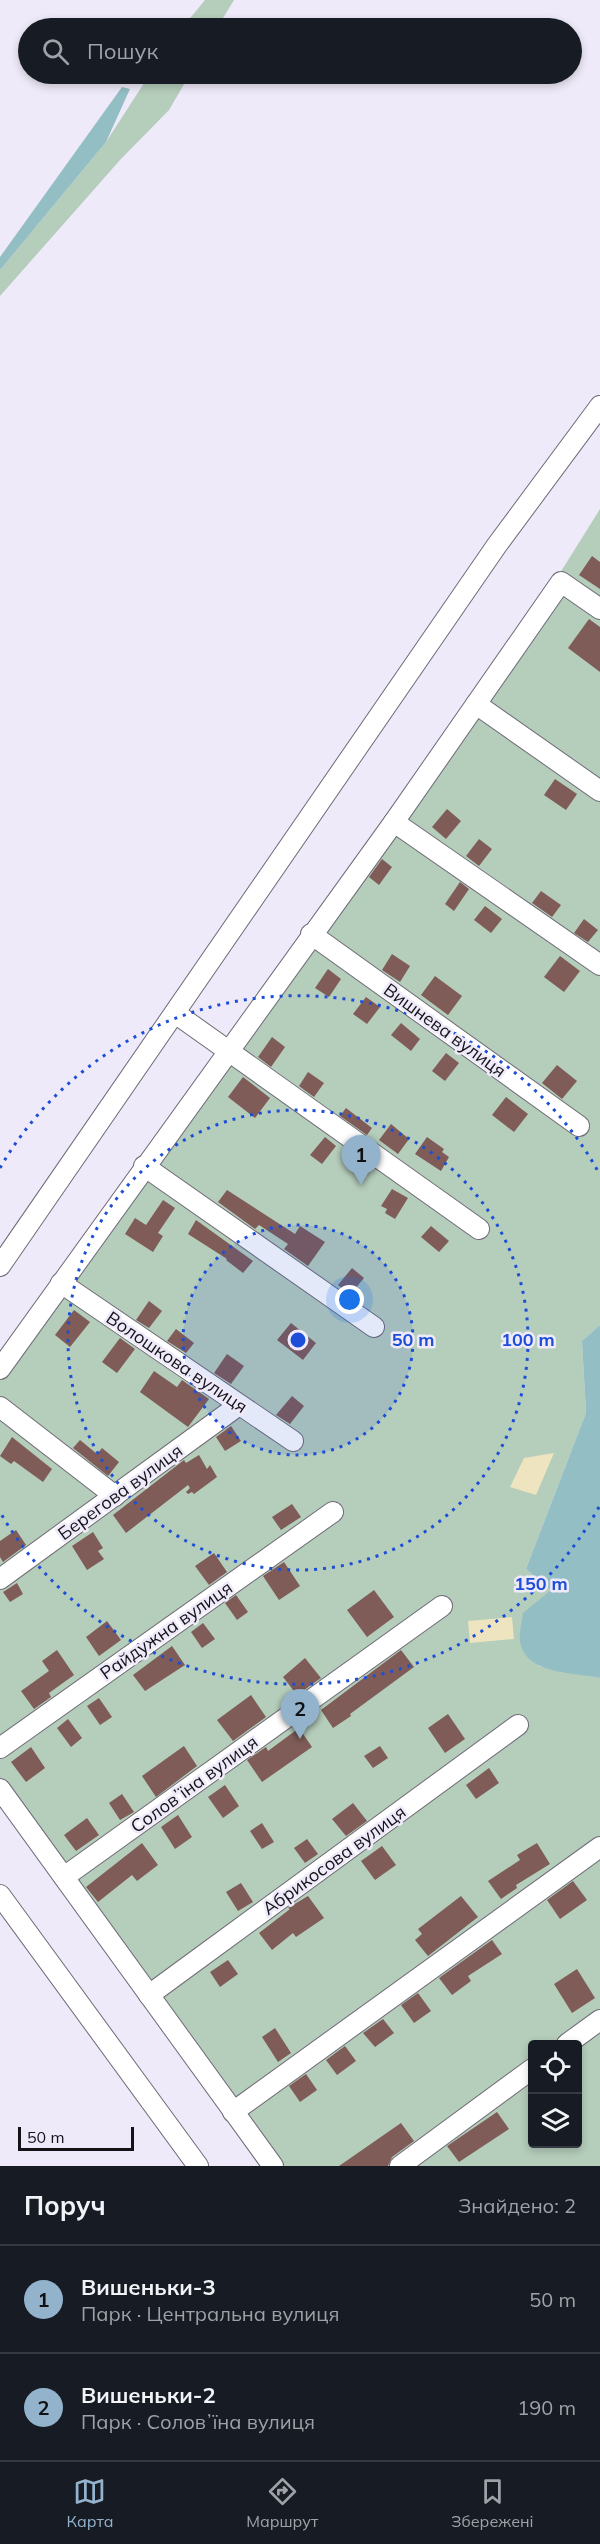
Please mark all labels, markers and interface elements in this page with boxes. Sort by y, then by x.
search box [18,18,582,84]
icon: search [39,35,72,68]
text: Пошук [87,37,158,65]
street label: Вишнева вулиця [379,978,511,1082]
pin: 1 [342,1136,380,1185]
your location [335,1285,364,1314]
street label: Волошкова вулиця [102,1306,252,1418]
text: 50 m [392,1328,434,1351]
text: 100 m [501,1328,555,1351]
centre of rings [288,1330,308,1350]
street label: Берегова вулиця [53,1439,187,1545]
text: 150 m [514,1572,568,1595]
street label: Райдужна вулиця [95,1576,237,1684]
pin: 2 [280,1690,320,1739]
street label: Соловʼїна вулиця [126,1730,262,1838]
street label: Абрикосова вулиця [258,1800,410,1920]
map controls [528,2040,582,2148]
button: locate [528,2040,582,2094]
button: layers [528,2094,582,2148]
scale bar [18,2124,134,2152]
text: 50 m [27,2127,64,2147]
text: Поруч [24,2189,106,2222]
text: Знайдено: 2 [458,2193,576,2218]
text: Вишеньки-3 [81,2273,216,2301]
text: 1 [38,2287,50,2312]
text: 50 m [529,2287,576,2312]
text: Парк · Центральна вулиця [81,2301,339,2326]
text: Вишеньки-2 [81,2381,216,2409]
text: 2 [38,2395,50,2420]
text: 190 m [517,2395,576,2420]
text: Парк · Соловʼїна вулиця [81,2409,315,2434]
tab: Карта [66,2475,113,2531]
tab: Маршрут [246,2475,318,2531]
tab: Збережені [451,2475,534,2531]

